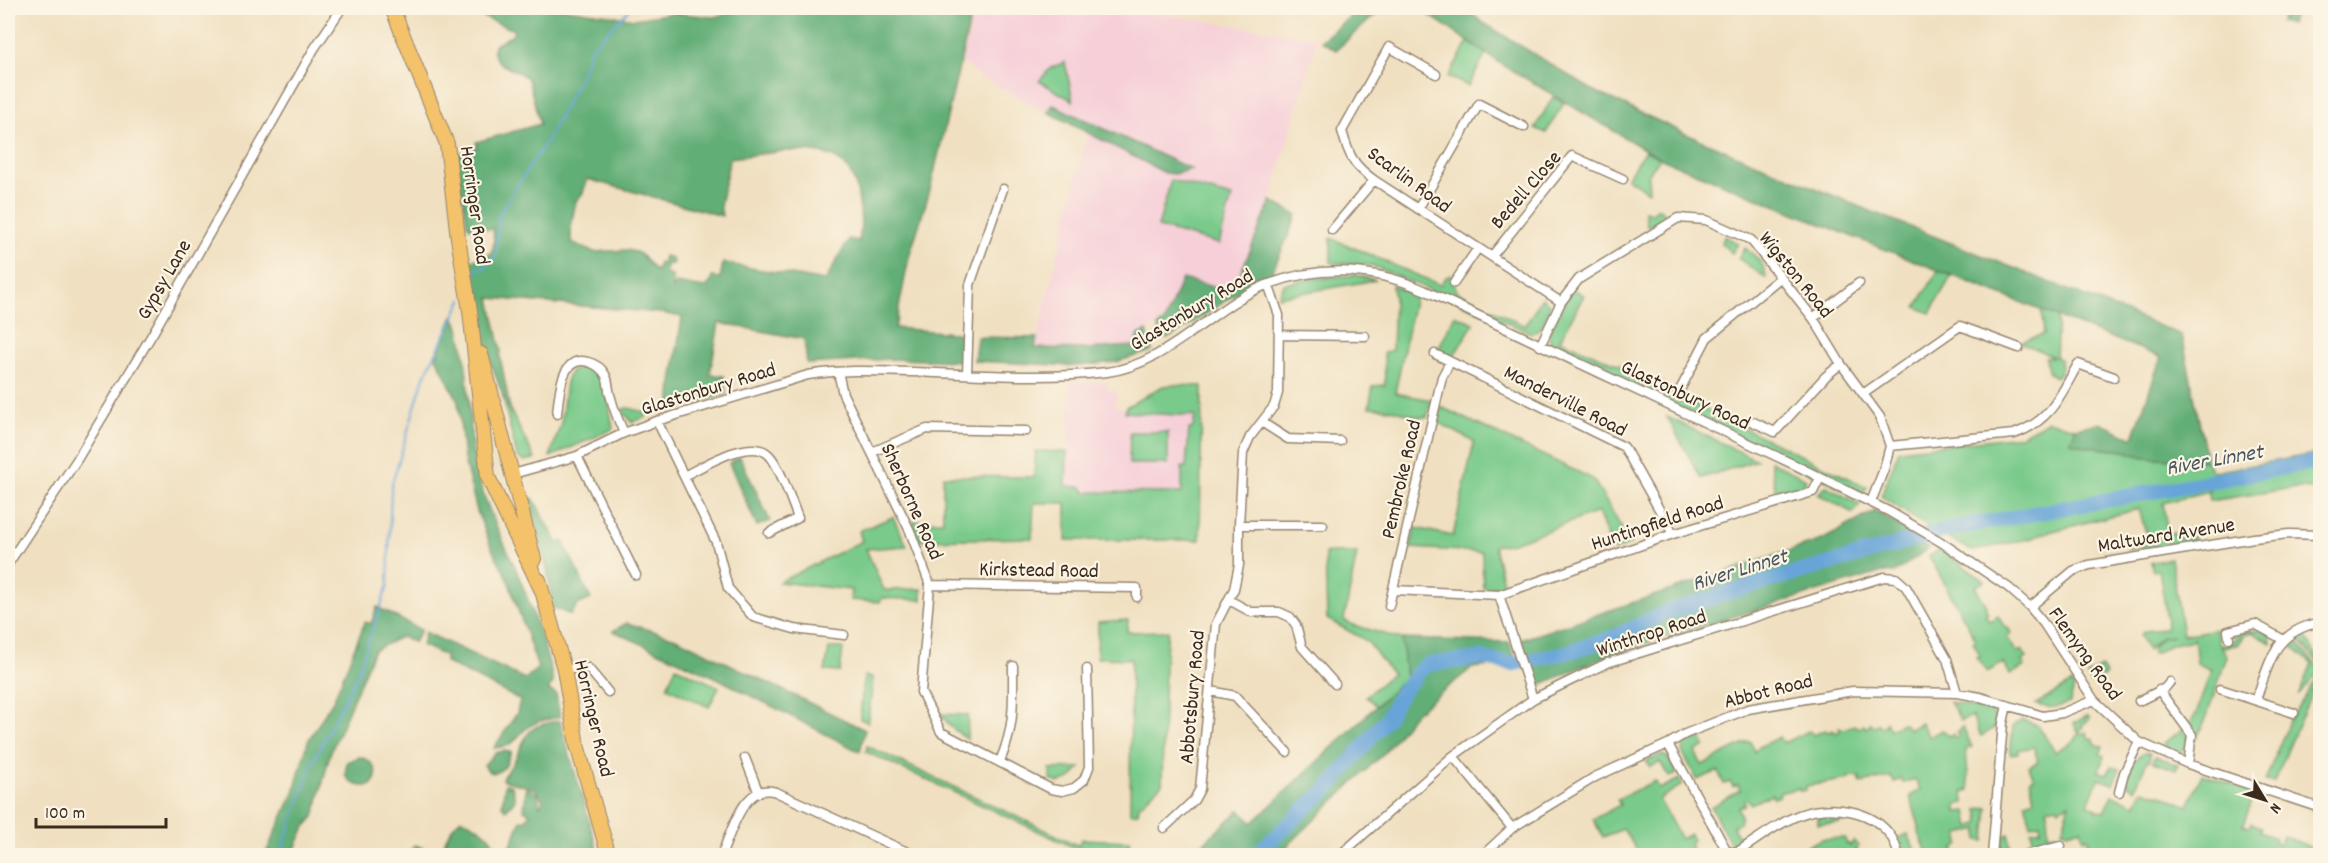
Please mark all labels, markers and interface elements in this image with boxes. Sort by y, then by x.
street label: Scarlin Road [1360,140,1457,222]
street label: Horringer Road [450,144,496,267]
street label: Bedell Close [1484,145,1570,237]
street label: Wigston Road [1750,226,1839,326]
street label: Gypsy Lane [131,235,201,326]
street label: Glastonbury Road [1125,263,1260,360]
street label: Glastonbury Road [1615,354,1754,440]
street label: Glastonbury Road [638,356,780,426]
street label: Manderville Road [1498,359,1631,447]
street label: Pembroke Road [1375,417,1431,542]
water label: River Linnet [2164,437,2267,485]
street label: Sherborne Road [871,439,949,565]
street label: Huntingfield Road [1588,489,1728,560]
street label: Maltward Avenue [2096,511,2237,563]
water label: River Linnet [1689,542,1793,600]
street label: Kirkstead Road [979,556,1099,588]
street label: Flemyng Road [2039,602,2128,708]
street label: Winthrop Road [1593,603,1711,667]
street label: Abbotsbury Road [1173,629,1215,765]
street label: Horringer Road [564,657,620,780]
street label: Abbot Road [1721,667,1816,718]
north arrow [2235,770,2295,830]
scale bar [36,791,166,829]
text: N [2263,798,2286,818]
text: 100 m [45,802,85,827]

